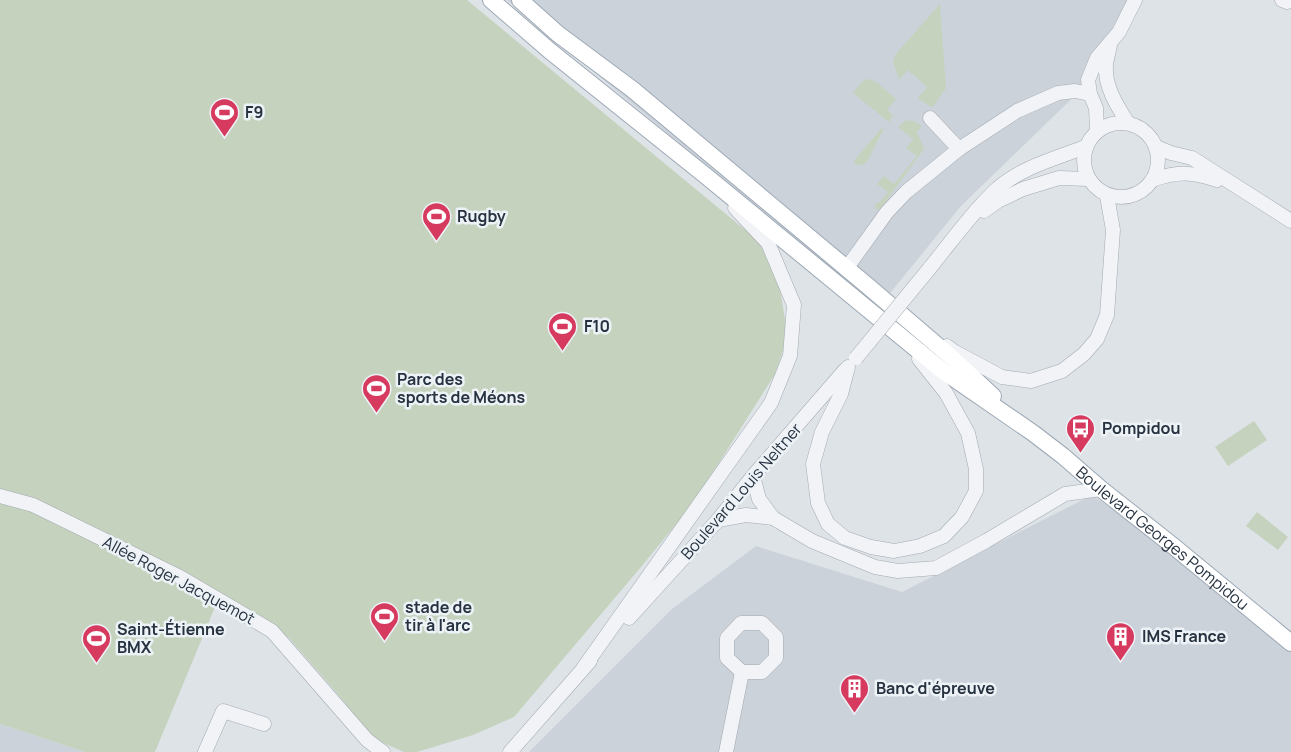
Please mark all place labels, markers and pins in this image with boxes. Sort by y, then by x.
sports icon: F9 [208,96,240,138]
place label: F9 [245,101,263,123]
sports icon: Rugby [420,200,452,242]
place label: Rugby [457,205,506,227]
sports icon: F10 [547,310,579,352]
place label: F10 [584,315,610,337]
place label: Parc des sports de Méons [397,368,525,408]
sports icon: Parc des sports de Méons [360,372,392,414]
bus stop icon: Pompidou [1065,412,1097,454]
place label: Pompidou [1102,417,1180,439]
place label: stade de tir à l'arc [405,596,472,636]
sports icon: stade de tir à l'arc [368,600,400,642]
place label: Saint-Étienne BMX [117,618,225,658]
building icon: IMS France [1105,620,1137,662]
sports icon: Saint-Étienne BMX [80,622,112,664]
place label: IMS France [1142,625,1227,647]
building icon: Banc d'épreuve [839,672,871,714]
place label: Banc d'épreuve [876,677,995,699]

